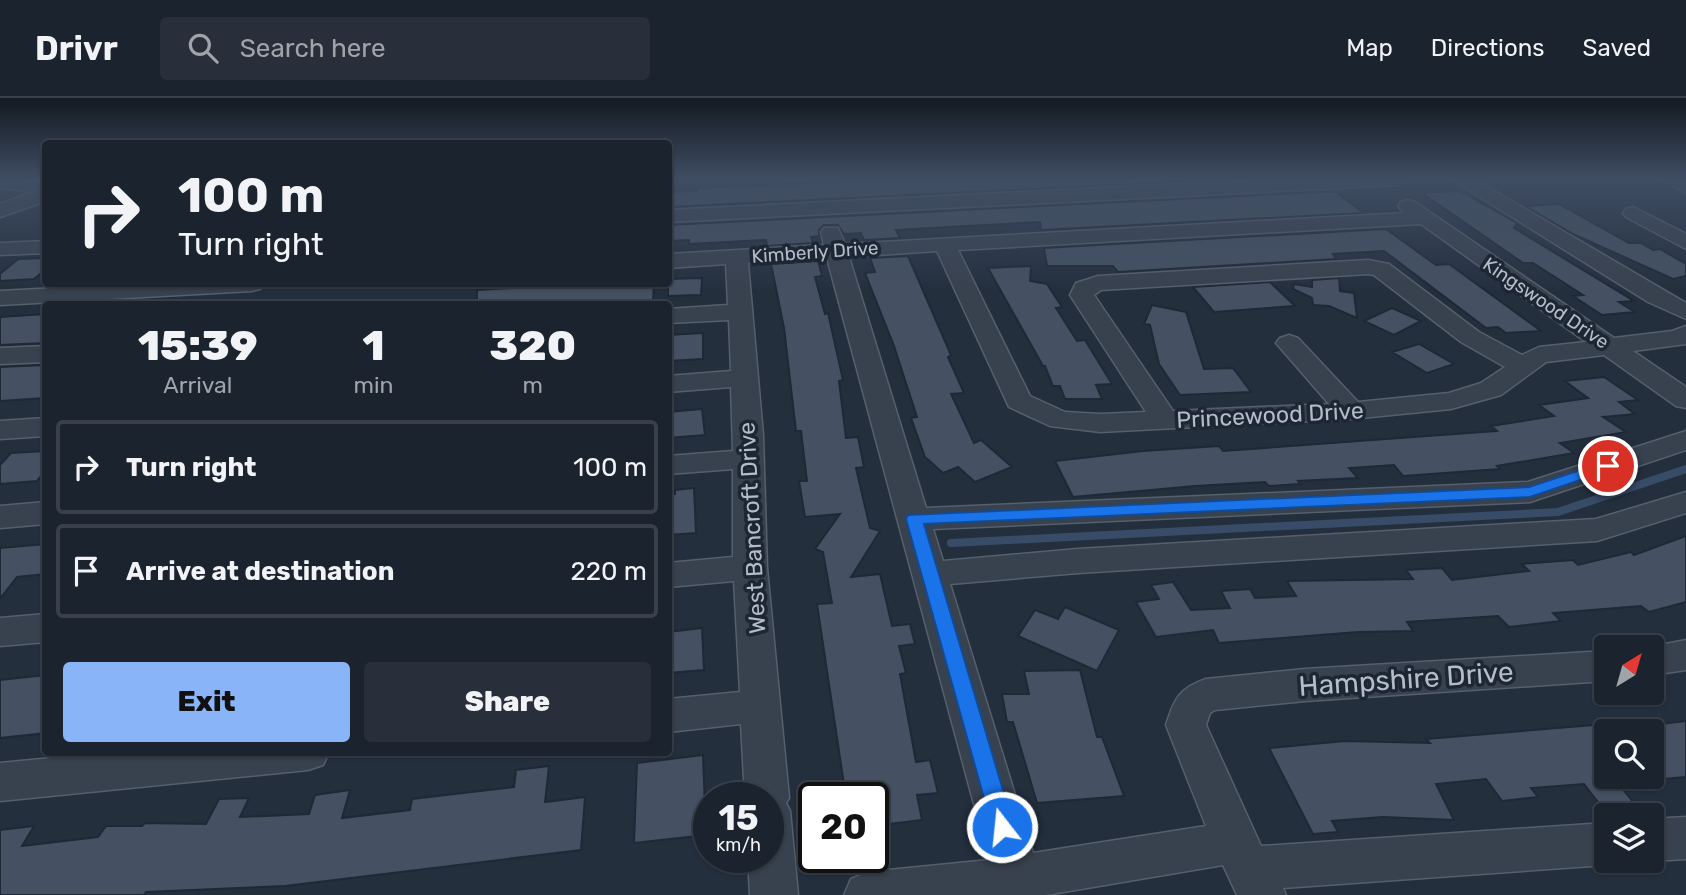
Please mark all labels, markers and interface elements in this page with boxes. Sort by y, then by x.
search box [160,17,650,80]
text: Drivr [35,29,118,68]
icon: search [184,29,222,67]
text: Search here [240,33,386,64]
text: Map [1346,34,1393,62]
text: Directions [1431,34,1544,62]
text: Saved [1582,34,1651,62]
text: 100 m [178,166,324,224]
icon: right [63,168,154,259]
text: Turn right [178,225,323,263]
street label: Kimberly Drive [751,236,879,268]
street label: Kingswood Drive [1479,252,1613,354]
text: 15:39 [138,321,258,371]
text: 1 [362,321,385,371]
text: 320 [489,321,576,371]
text: Arrival [163,371,232,399]
text: min [354,371,394,399]
text: m [523,371,543,399]
street label: Princewood Drive [1176,396,1364,434]
street label: West Bancroft Drive [732,421,772,635]
pin [1578,436,1638,496]
icon: arrive [1589,447,1627,485]
icon: right [67,448,105,486]
text: Turn right [126,452,256,483]
text: 100 m [573,452,647,483]
icon: arrive [67,552,105,590]
text: Arrive at destination [126,556,394,587]
text: 220 m [570,556,647,587]
north arrow [1594,635,1664,705]
map controls [1594,635,1664,873]
street label: Hampshire Drive [1297,655,1515,703]
button: Exit [63,662,350,742]
button: Share [364,662,651,742]
button: search [1594,719,1664,789]
speed limit sign: 20 [798,782,889,873]
position arrow [965,790,1039,864]
text: 15 [718,797,759,839]
button: layers [1594,803,1664,873]
text: km/h [716,834,761,856]

